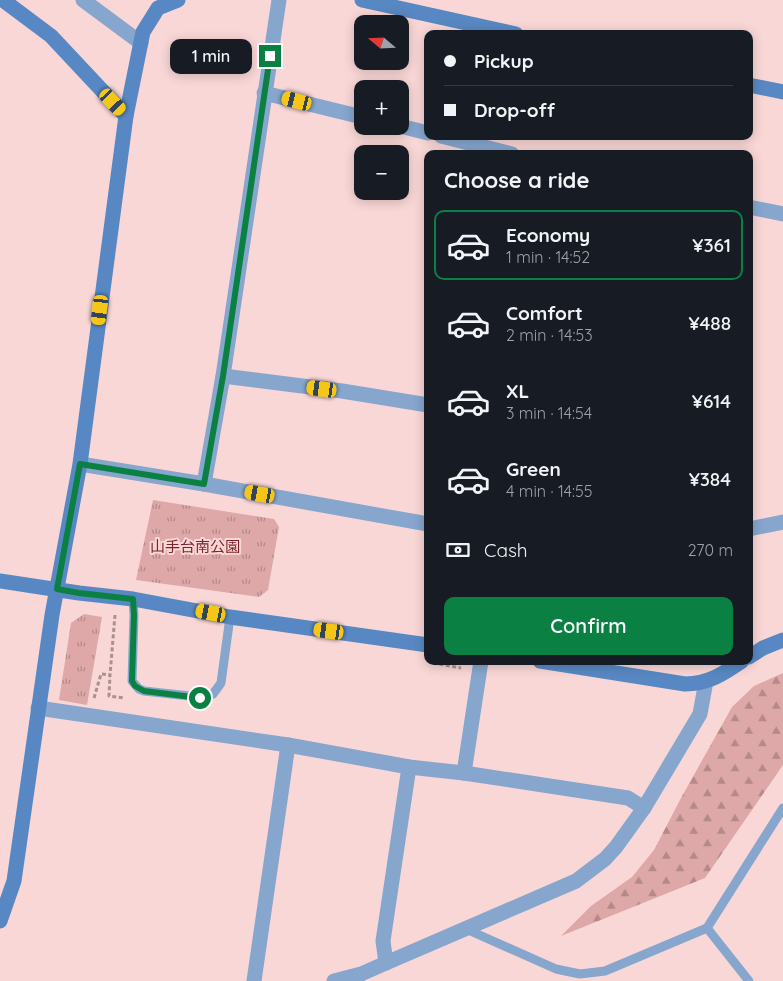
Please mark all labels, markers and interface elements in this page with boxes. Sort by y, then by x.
north arrow [354,15,409,70]
map controls [354,15,409,200]
callout: 1 min [170,38,252,74]
route end [259,45,281,67]
text: 1 min [192,46,230,66]
text: Pickup [474,49,534,73]
button: + [354,80,409,135]
car [97,86,128,118]
car [280,90,313,112]
text: Drop-off [474,98,555,122]
button: − [354,145,409,200]
text: Choose a ride [444,166,589,194]
icon: car [446,223,491,268]
text: Economy [506,223,590,247]
text: ¥361 [692,233,731,257]
text: 1 min · 14:52 [506,247,590,267]
car [90,294,109,326]
icon: car [446,301,491,346]
text: Comfort [506,301,583,325]
text: ¥488 [688,311,731,335]
text: 2 min · 14:53 [506,325,593,345]
car [306,379,337,399]
icon: car [446,379,491,424]
text: XL [506,379,529,403]
text: ¥614 [692,389,731,413]
text: 3 min · 14:54 [506,403,592,423]
icon: car [446,457,491,502]
text: Green [506,457,561,481]
text: ¥384 [689,467,731,491]
text: 4 min · 14:55 [506,481,592,501]
car [243,484,276,504]
icon: cash [444,536,472,564]
park label: 山手台南公園 [150,537,240,556]
text: Cash [484,538,528,562]
text: 270 m [688,540,733,560]
button: Confirm [444,597,733,655]
car [194,603,227,623]
car [313,621,344,641]
route start [189,687,211,709]

